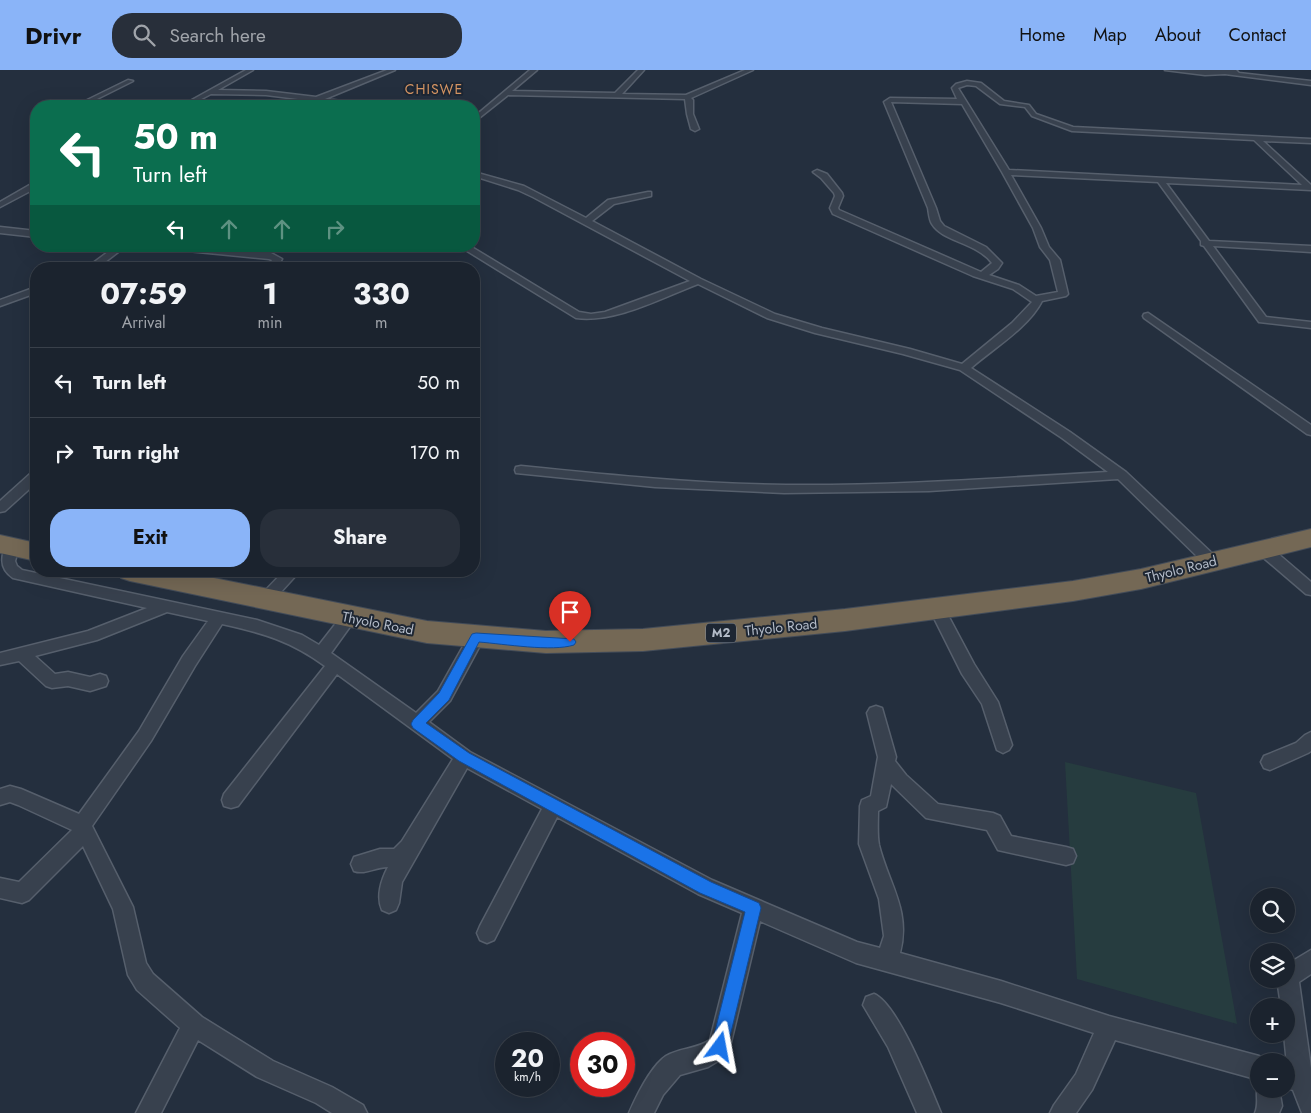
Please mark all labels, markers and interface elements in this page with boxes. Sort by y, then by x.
search box [112,13,462,58]
text: Drivr [25,18,82,53]
icon: search [130,21,158,49]
text: Search here [170,22,266,49]
text: Home [1019,22,1065,48]
text: Map [1093,22,1127,48]
text: About [1155,22,1200,48]
text: Contact [1228,22,1286,48]
district label: CHISWE [405,79,463,99]
text: 50 m [133,112,218,162]
icon: left [50,120,115,185]
text: Turn left [133,158,207,190]
icon: left [162,215,190,243]
icon: ahead [215,215,243,243]
icon: ahead [268,215,296,243]
icon: right [321,215,349,243]
text: 07:59 [100,272,187,315]
text: 1 [262,272,278,315]
text: 330 [353,272,410,315]
text: Arrival [122,311,166,334]
text: min [257,311,282,334]
text: m [375,311,387,334]
icon: left [50,369,78,397]
text: Turn left [93,369,166,396]
text: 50 m [417,369,460,396]
icon: right [50,439,78,467]
text: Turn right [93,439,179,466]
text: 170 m [410,439,460,466]
button: Exit [50,509,250,567]
button: Share [260,509,460,567]
street label: Thyolo Road [1143,551,1219,587]
pin [549,591,591,642]
icon: arrive [556,598,584,626]
street label: Thyolo Road [340,606,416,640]
street label: Thyolo Road [744,613,818,641]
road number: M2 [706,624,736,642]
map controls [1250,888,1295,1098]
button: search [1250,888,1295,933]
button: layers [1250,943,1295,988]
button: + [1250,998,1295,1043]
position arrow [693,1020,745,1072]
speed limit sign: 30 [570,1032,635,1097]
text: 20 [511,1040,544,1076]
button: − [1250,1053,1295,1098]
text: km/h [514,1068,541,1086]

